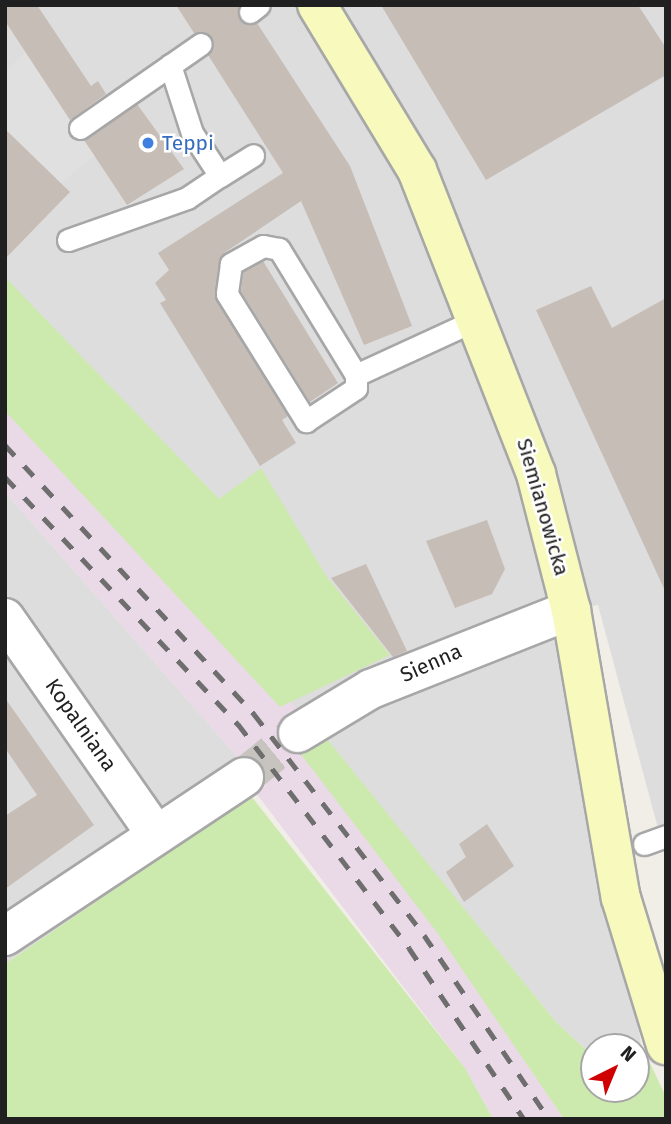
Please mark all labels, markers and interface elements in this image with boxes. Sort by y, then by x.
place label: Teppi [162,130,214,156]
marker: Teppi [140,135,156,151]
street label: Siemianowicka [511,435,575,579]
street label: Sienna [396,638,466,688]
street label: Kopalniana [40,674,122,776]
north arrow [580,1033,650,1103]
text: N [616,1041,641,1066]

